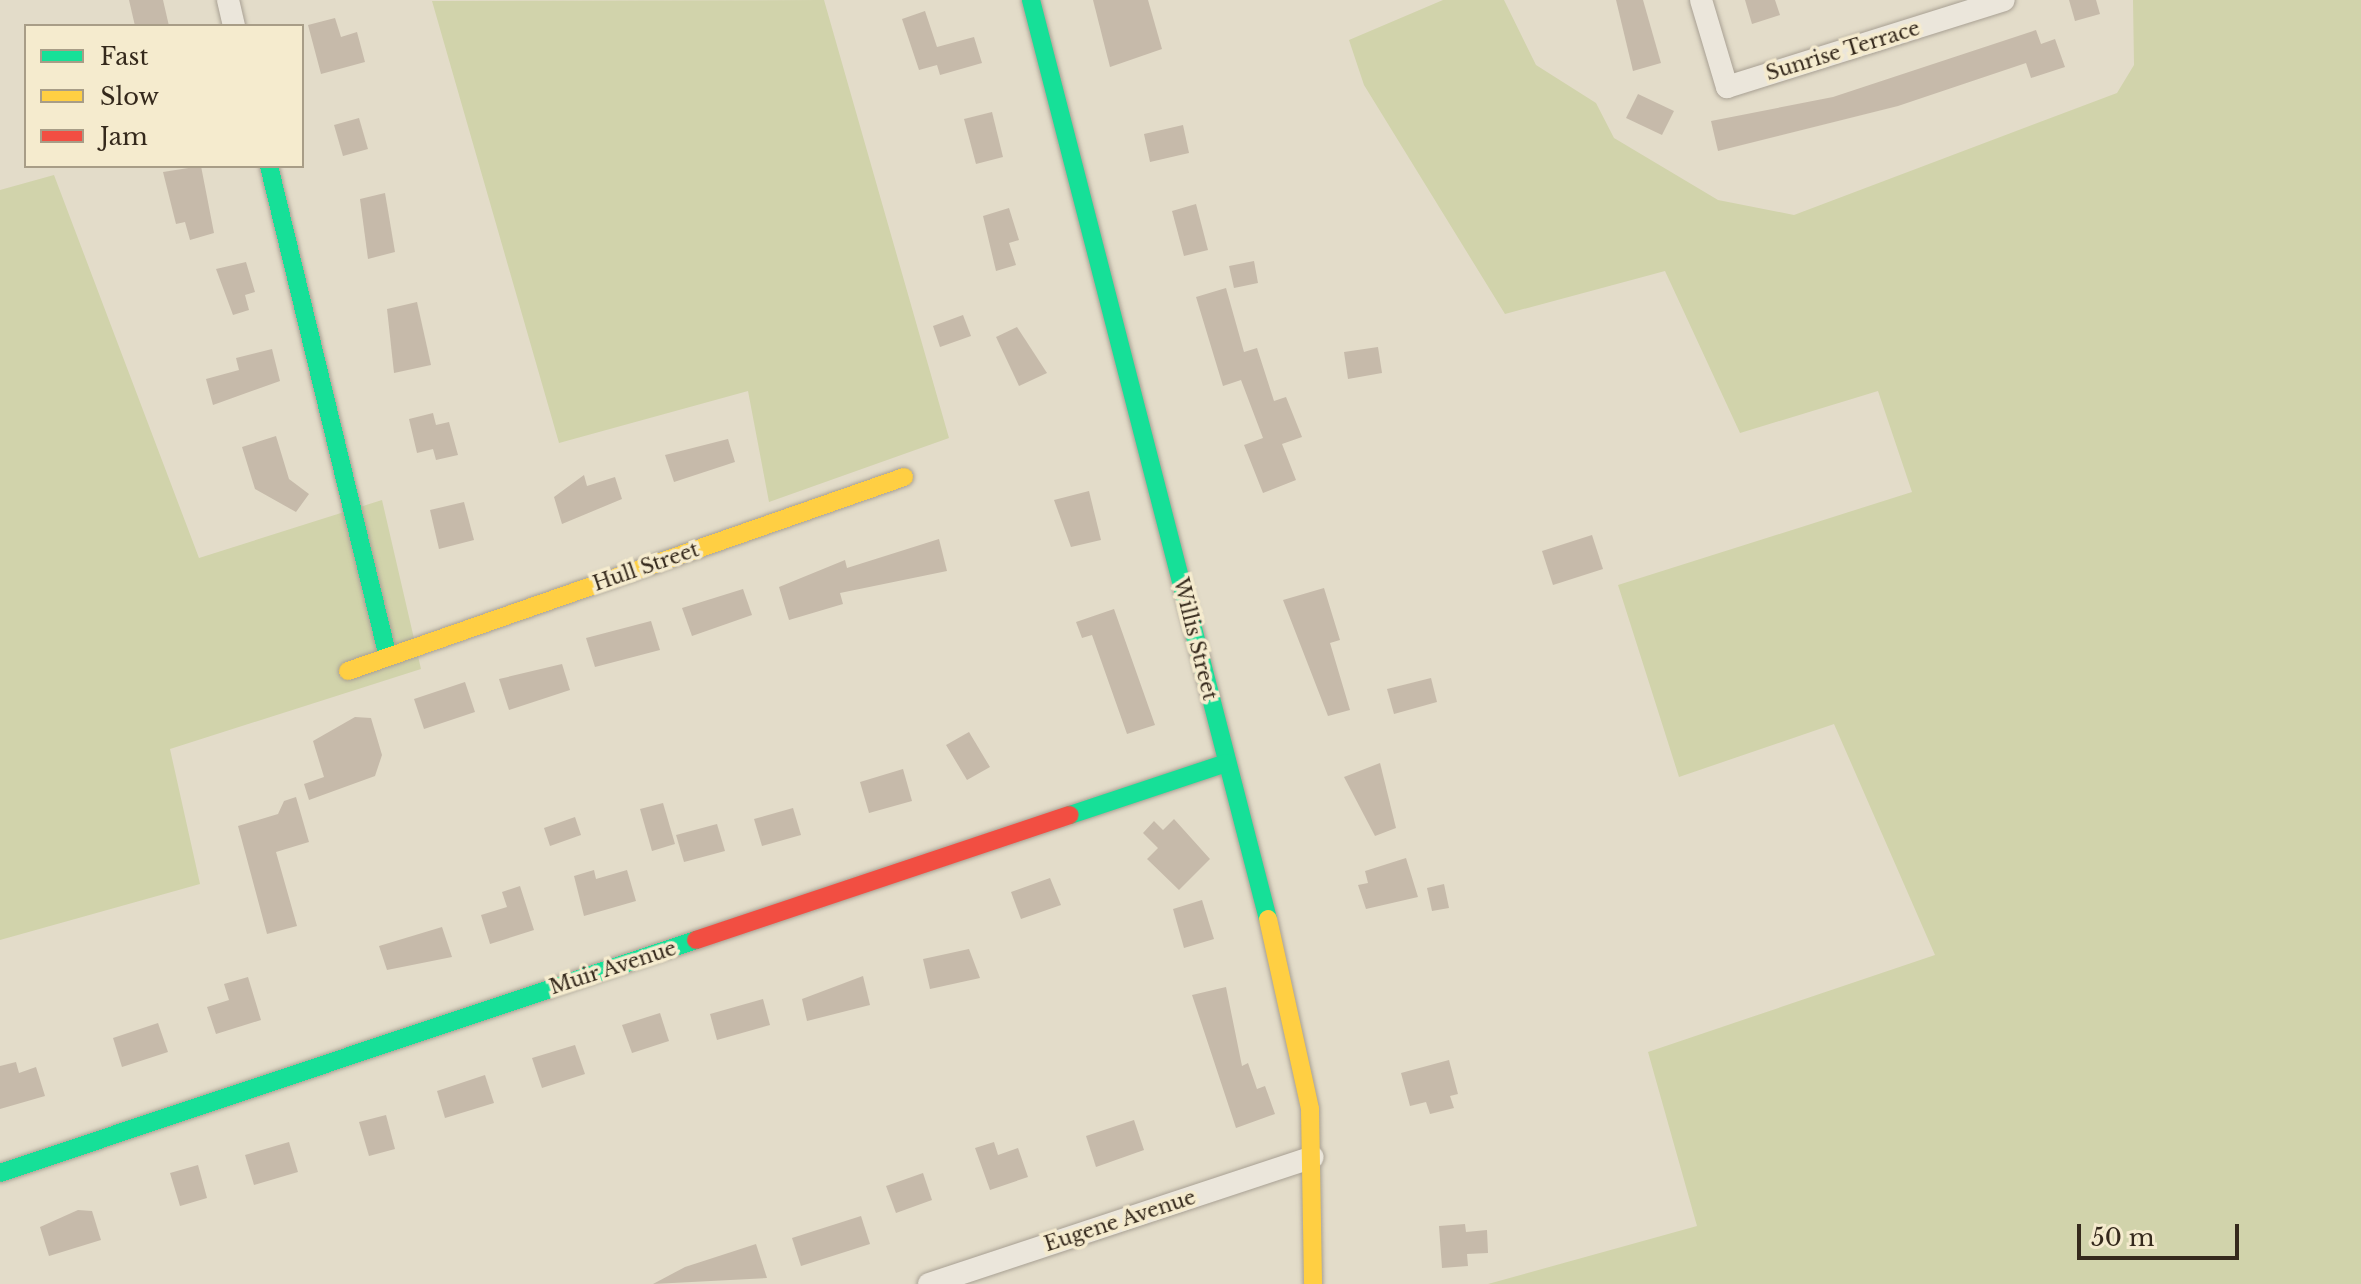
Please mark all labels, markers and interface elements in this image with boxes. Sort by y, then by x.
street label: Sunrise Terrace [1763,16,1923,86]
legend [24,24,304,168]
text: Fast [100,42,148,71]
text: Slow [100,82,159,111]
text: Jam [100,122,148,151]
street label: Hull Street [590,538,702,596]
street label: Willis Street [1168,575,1222,703]
street label: Muir Avenue [546,936,680,1000]
street label: Eugene Avenue [1041,1185,1199,1257]
scale bar [2081,1208,2243,1258]
text: 50 m [2091,1223,2154,1252]

